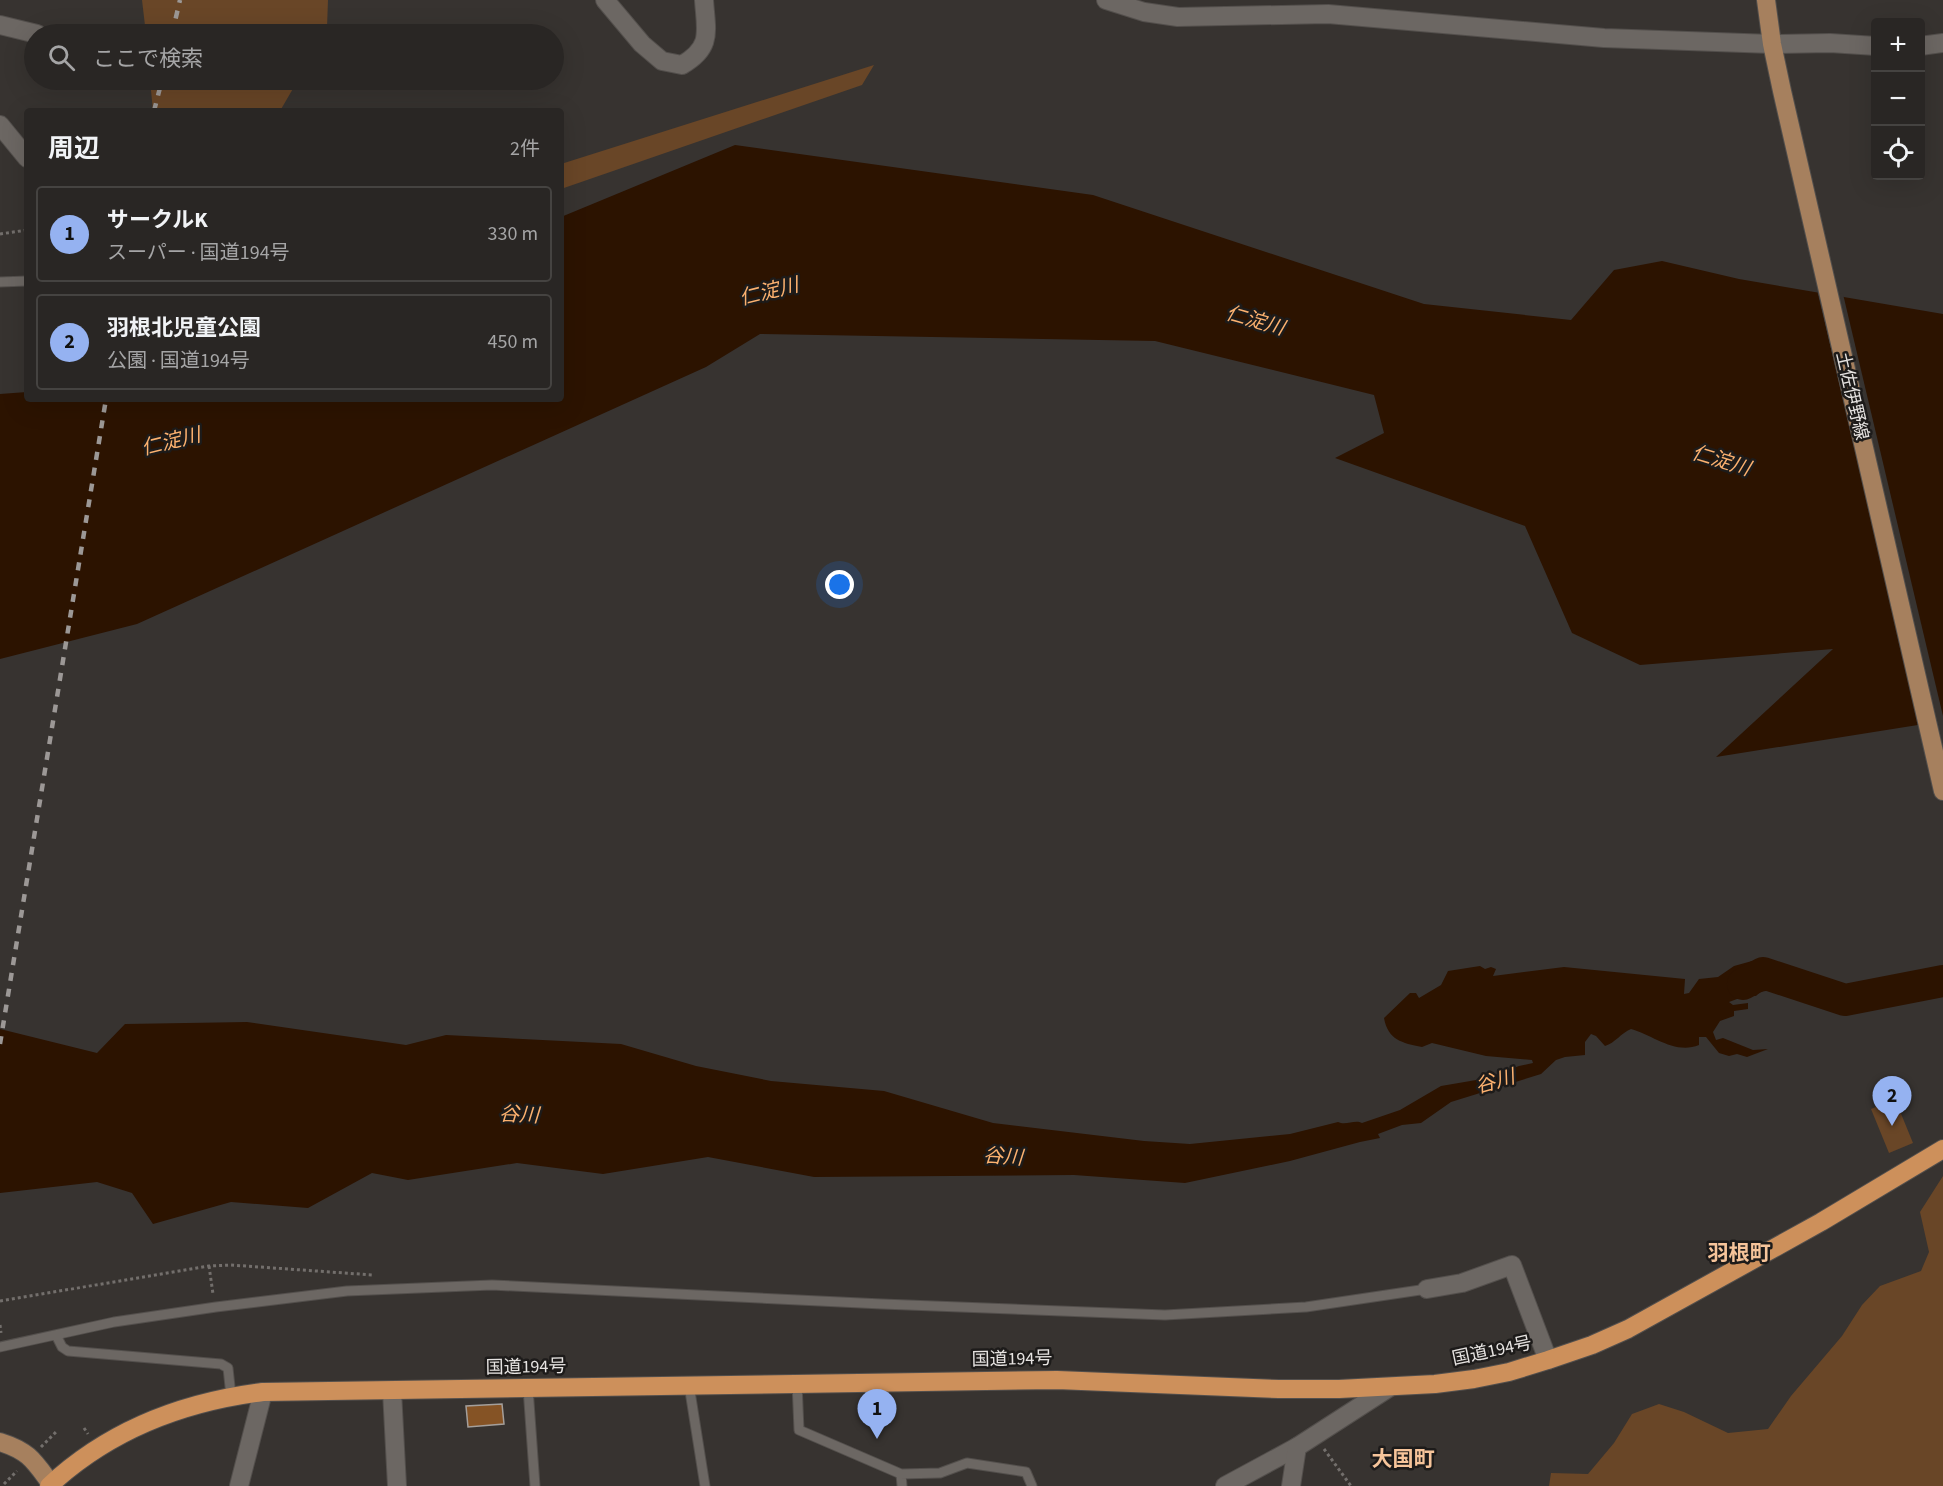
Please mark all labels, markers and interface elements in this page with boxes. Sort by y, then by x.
map controls [1871,18,1925,180]
button: + [1871,18,1925,72]
search box [24,24,564,90]
icon: search [45,41,78,74]
text: ここで検索 [93,43,203,75]
button: − [1871,72,1925,126]
button: locate [1871,126,1925,180]
text: 周辺 [48,130,100,167]
text: 2件 [510,135,540,163]
text: サークルK [107,204,208,236]
text: 1 [64,220,75,248]
text: 330 m [488,220,538,248]
text: スーパー · 国道194号 [107,239,290,267]
water label: 仁淀川 [737,271,803,313]
water label: 仁淀川 [1222,299,1290,343]
text: 羽根北児童公園 [107,312,261,344]
text: 2 [64,328,75,356]
text: 450 m [488,328,538,356]
text: 公園 · 国道194号 [107,347,250,375]
street label: 土佐伊野線 [1830,349,1874,443]
water label: 仁淀川 [139,421,205,463]
water label: 仁淀川 [1688,439,1756,484]
your location [825,570,854,599]
water label: 谷川 [1472,1062,1520,1101]
pin: 2 [1872,1076,1912,1126]
water label: 谷川 [498,1100,542,1130]
water label: 谷川 [982,1142,1026,1173]
district label: 羽根町 [1708,1238,1771,1268]
street label: 国道194号 [1450,1330,1534,1372]
street label: 国道194号 [971,1346,1053,1372]
street label: 国道194号 [485,1354,567,1380]
pin: 1 [858,1390,896,1439]
district label: 大国町 [1372,1444,1435,1474]

